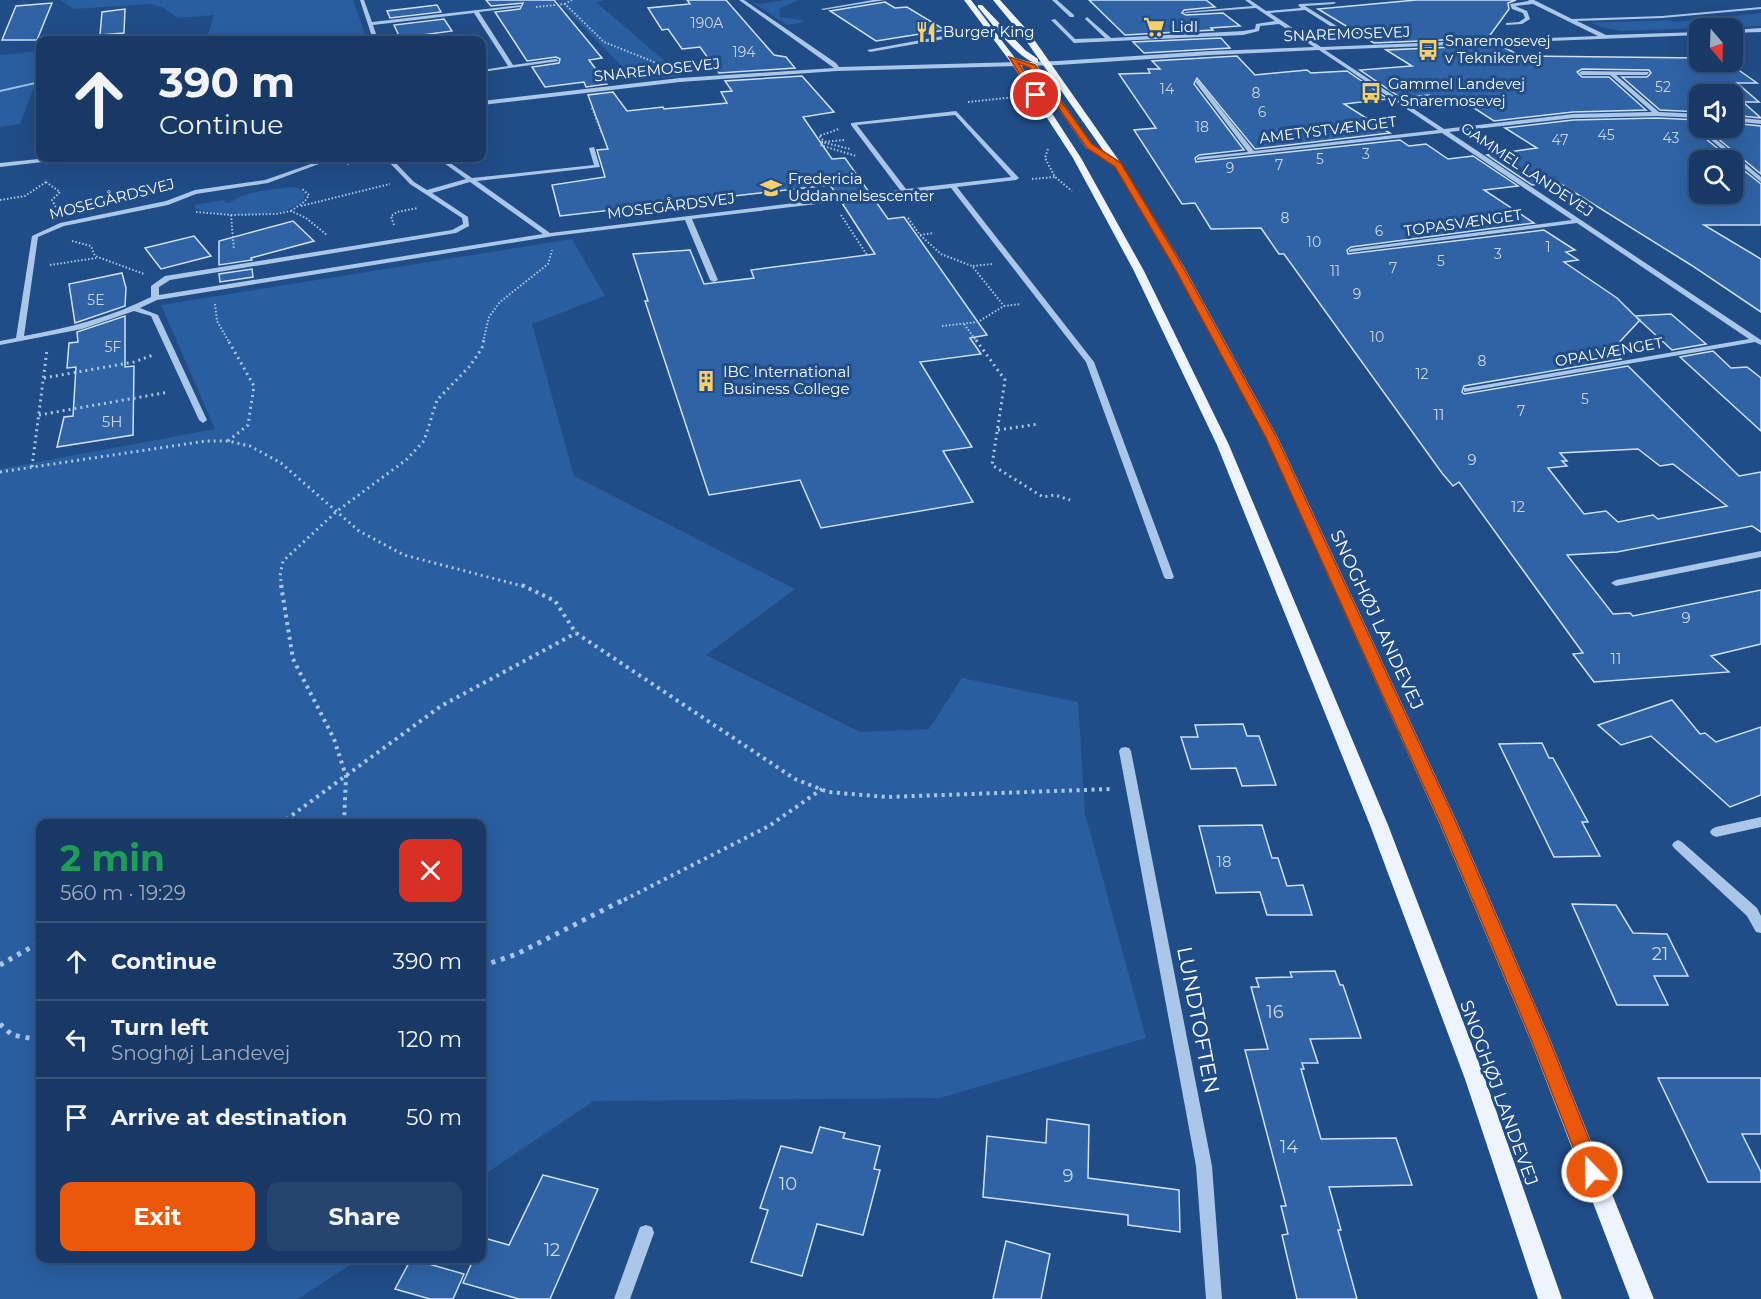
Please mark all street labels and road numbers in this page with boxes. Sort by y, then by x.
street label: SNAREMOSEVEJ [1283,22,1411,45]
street label: SNAREMOSEVEJ [593,53,721,86]
street label: AMETYSTVÆNGET [1258,112,1398,147]
street label: GAMMEL LANDEVEJ [1457,118,1597,221]
street label: MOSEGÅRDSVEJ [47,174,177,223]
street label: MOSEGÅRDSVEJ [606,188,736,223]
street label: TOPASVÆNGET [1403,205,1524,240]
street label: OPALVÆNGET [1553,333,1665,370]
street label: SNOGHØJ LANDEVEJ [1326,526,1428,714]
street label: LUNDTOFTEN [1172,944,1225,1095]
street label: SNOGHØJ LANDEVEJ [1455,997,1543,1189]

